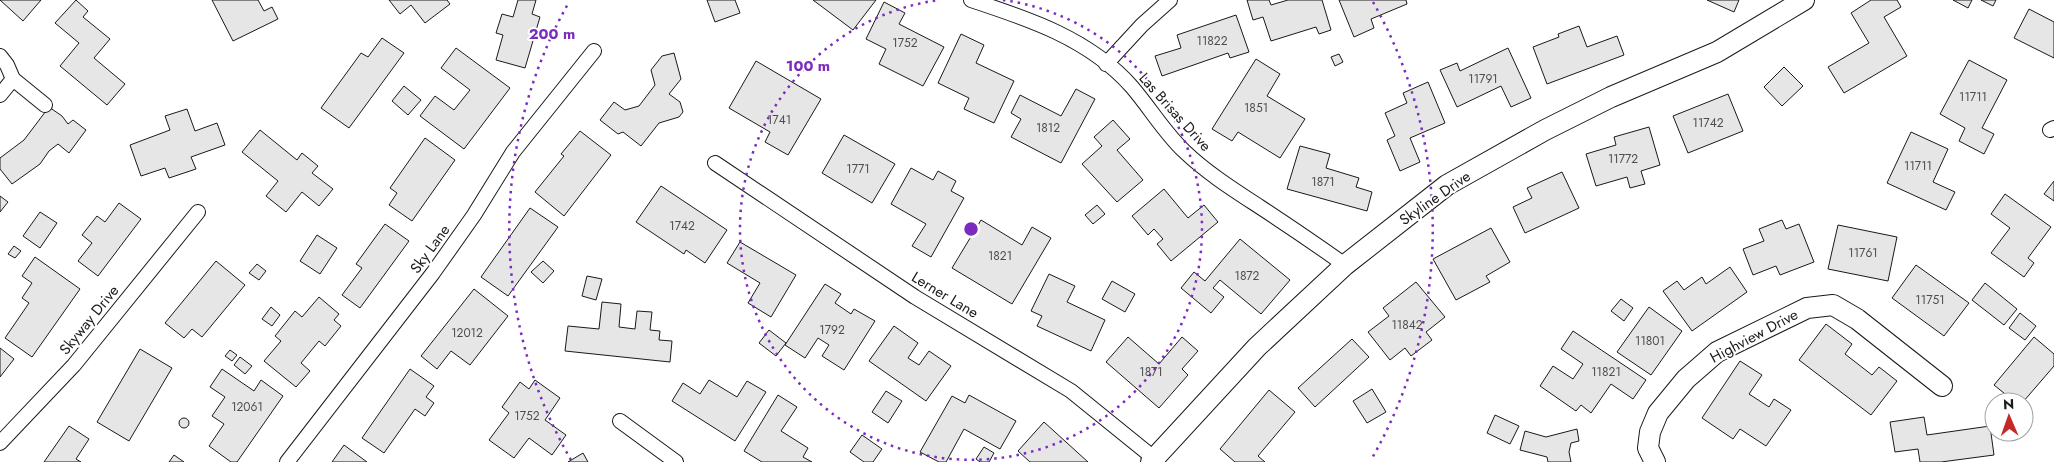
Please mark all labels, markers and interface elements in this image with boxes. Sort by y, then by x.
text: 200 m [529,23,575,45]
house number: 11822 [1196,32,1228,50]
house number: 1752 [892,34,918,52]
text: 100 m [786,55,830,77]
street label: Las Brisas Drive [1134,68,1217,156]
house number: 11791 [1468,70,1498,88]
house number: 11711 [1959,88,1987,106]
house number: 1851 [1244,99,1268,117]
house number: 1741 [767,111,791,129]
house number: 11742 [1693,114,1724,132]
house number: 1812 [1036,119,1060,137]
house number: 11772 [1608,150,1638,168]
house number: 11711 [1904,157,1932,175]
house number: 1771 [846,160,870,178]
street label: Skyline Drive [1395,165,1475,231]
house number: 1871 [1311,173,1335,191]
house number: 1742 [669,217,695,235]
street label: Sky Lane [405,220,455,278]
centre of rings [962,220,980,238]
house number: 11761 [1848,244,1878,262]
house number: 1821 [988,247,1012,265]
street label: Lerner Lane [907,266,983,324]
house number: 1872 [1235,267,1260,285]
street label: Skyway Drive [54,280,124,360]
house number: 11751 [1915,291,1945,309]
street label: Highview Drive [1706,303,1802,368]
house number: 11842 [1391,316,1423,334]
house number: 1792 [819,321,845,339]
house number: 12012 [451,324,483,342]
house number: 11801 [1635,332,1665,350]
house number: 1871 [1139,363,1163,381]
house number: 11821 [1591,363,1621,381]
north arrow [1984,392,2034,442]
text: N [2003,394,2014,414]
house number: 12061 [231,398,263,416]
house number: 1752 [514,407,540,425]

